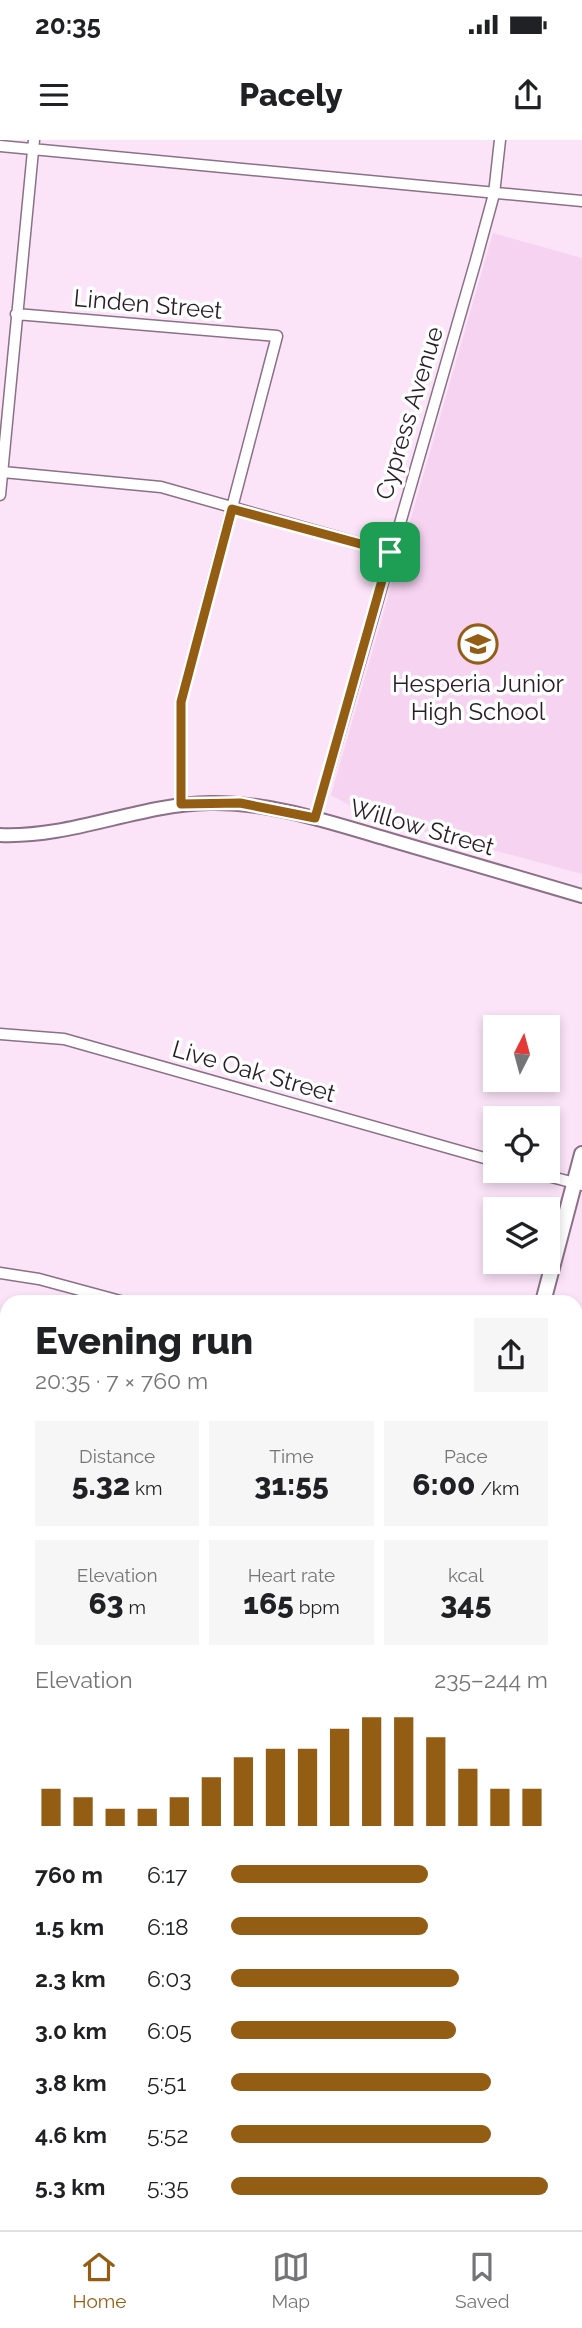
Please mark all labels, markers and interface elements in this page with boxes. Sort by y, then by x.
text: 20:35 [35,10,101,40]
icon: menu [35,76,73,114]
text: Pacely [239,76,343,113]
icon: share [509,76,547,114]
street label: Linden Street [73,283,223,325]
street label: Cypress Avenue [369,323,449,503]
pin [360,522,420,582]
icon: arrive [371,533,409,571]
school or university icon: Hesperia Junior High School [457,623,499,665]
place label: Hesperia Junior High School [392,669,565,726]
street label: Willow Street [347,793,497,861]
north arrow [483,1015,560,1092]
map controls [483,1015,560,1274]
street label: Live Oak Street [169,1034,339,1108]
button: locate [483,1106,560,1183]
button: layers [483,1197,560,1274]
text: Evening run [35,1318,253,1363]
button: share [474,1318,548,1392]
text: 20:35 · 7 × 760 m [35,1367,208,1394]
text: Distance [79,1445,155,1467]
text: Time [269,1445,314,1467]
text: Pace [444,1445,488,1467]
text: 5.32 [72,1467,130,1502]
text: 31:55 [254,1467,329,1502]
text: 6:00 [412,1467,476,1502]
text: km [130,1477,163,1499]
text: /km [476,1477,519,1499]
text: Elevation [77,1564,158,1586]
text: Heart rate [248,1564,335,1586]
text: kcal [448,1564,484,1586]
text: 63 [88,1586,124,1621]
text: 165 [243,1586,294,1621]
text: 345 [440,1586,491,1621]
text: m [124,1596,146,1618]
text: bpm [294,1596,340,1618]
text: Elevation [35,1666,133,1693]
text: 235–244 m [434,1666,548,1693]
text: 760 m [35,1861,103,1888]
text: 6:17 [147,1861,187,1888]
text: 1.5 km [35,1913,104,1940]
text: 6:18 [147,1913,189,1940]
text: 2.3 km [35,1965,106,1992]
text: 6:03 [147,1965,192,1992]
text: 3.0 km [35,2017,107,2044]
text: 6:05 [147,2017,192,2044]
text: 3.8 km [35,2069,107,2096]
text: 5:51 [147,2069,186,2096]
text: 4.6 km [35,2121,107,2148]
text: 5:52 [147,2121,188,2148]
text: 5.3 km [35,2173,106,2200]
text: 5:35 [147,2173,189,2200]
tab: Home [73,2248,126,2312]
tab: Map [271,2248,310,2312]
tab: Saved [455,2248,509,2312]

